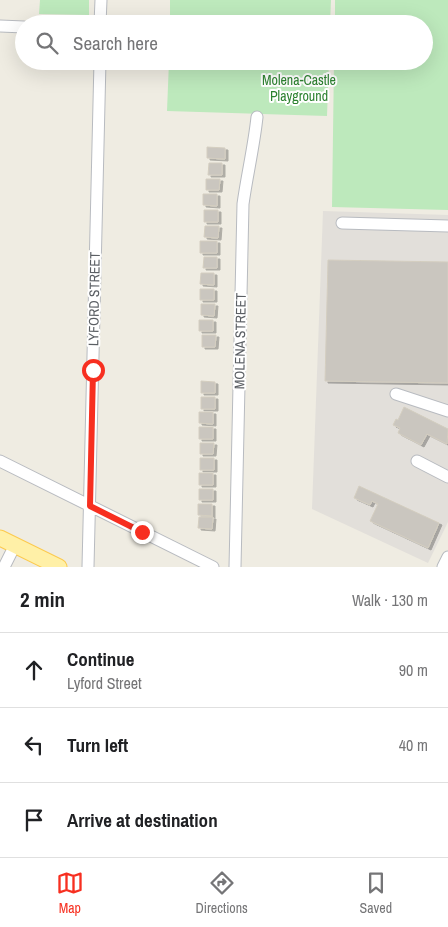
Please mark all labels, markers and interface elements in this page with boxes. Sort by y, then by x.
search box [15,15,433,70]
icon: search [33,29,61,57]
text: Search here [73,30,158,56]
park label: Molena-Castle Playground [262,71,336,105]
street label: LYFORD STREET [84,252,104,346]
street label: MOLENA STREET [230,293,250,389]
route start [82,359,105,382]
route end [131,521,154,544]
text: 2 min [20,585,65,614]
text: Walk · 130 m [352,589,428,611]
text: Continue [67,646,135,672]
icon: ahead [20,656,48,684]
text: 90 m [399,659,428,681]
text: Lyford Street [67,672,142,694]
icon: left [20,731,48,759]
text: Turn left [67,732,128,758]
text: 40 m [399,734,428,756]
icon: arrive [20,806,48,834]
text: Arrive at destination [67,807,218,833]
tab: Map [56,869,84,917]
tab: Directions [196,869,248,917]
tab: Saved [360,869,392,917]

